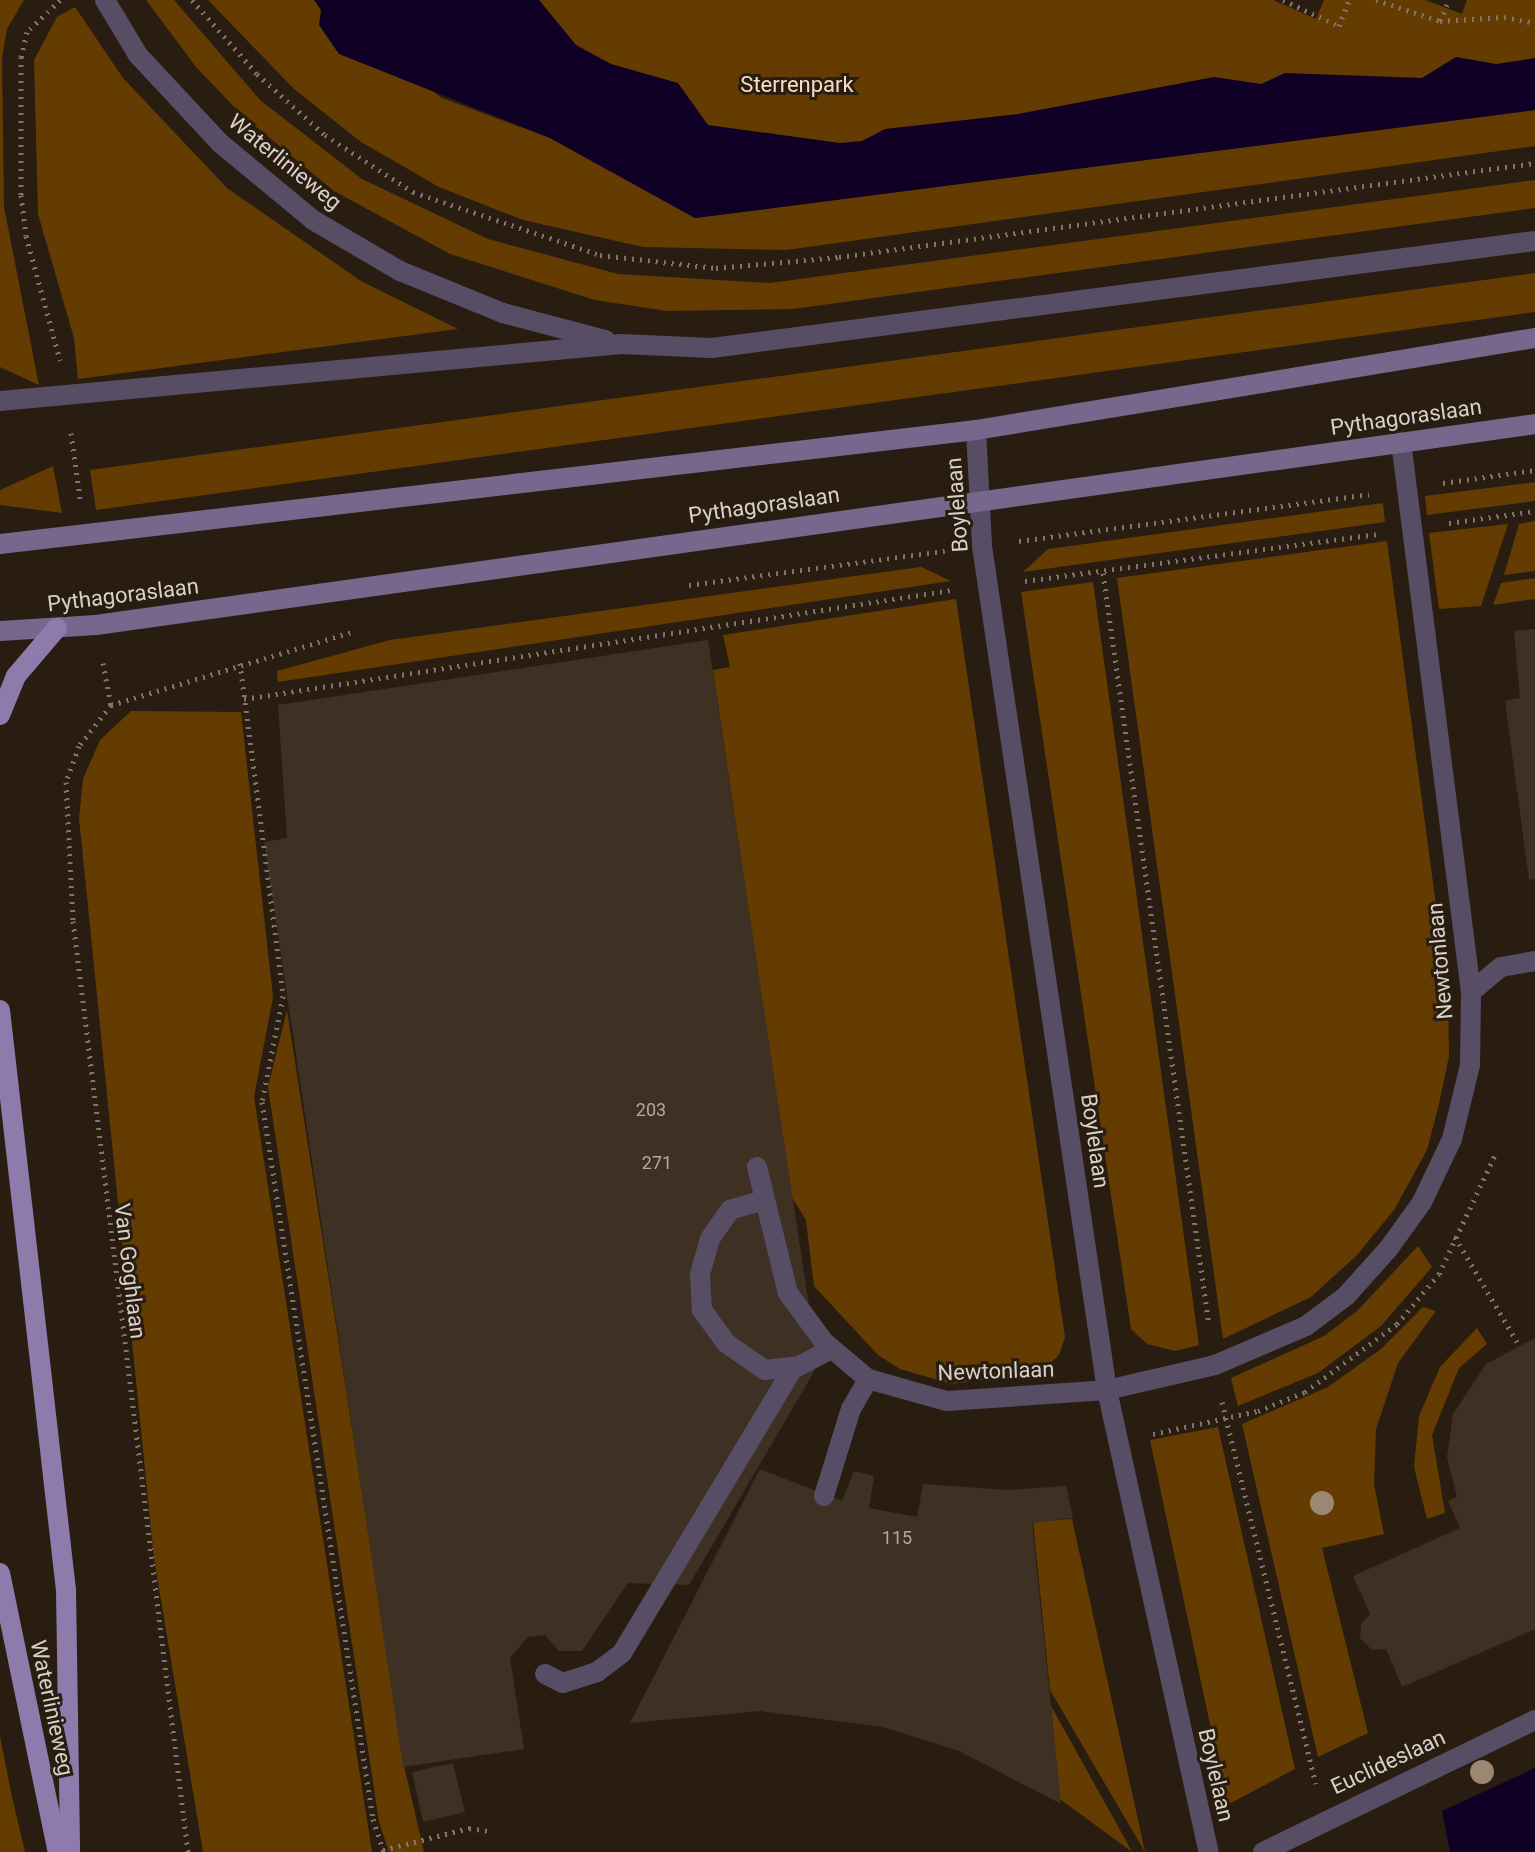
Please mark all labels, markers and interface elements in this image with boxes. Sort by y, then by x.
park label: Sterrenpark [740,72,854,98]
street label: Waterlinieweg [223,108,347,216]
street label: Pythagoraslaan [1329,393,1483,441]
street label: Boylelaan [941,457,973,553]
street label: Pythagoraslaan [687,481,841,529]
street label: Pythagoraslaan [46,573,200,617]
street label: Newtonlaan [1422,902,1458,1020]
street label: Boylelaan [1075,1092,1115,1190]
house number: 203 [636,1099,666,1121]
house number: 271 [642,1152,672,1174]
street label: Van Goghlaan [109,1202,151,1340]
street label: Newtonlaan [937,1356,1055,1386]
house number: 115 [882,1527,912,1549]
street label: Waterlinieweg [25,1638,79,1778]
street label: Euclideslaan [1326,1724,1450,1800]
street label: Boylelaan [1192,1726,1240,1824]

